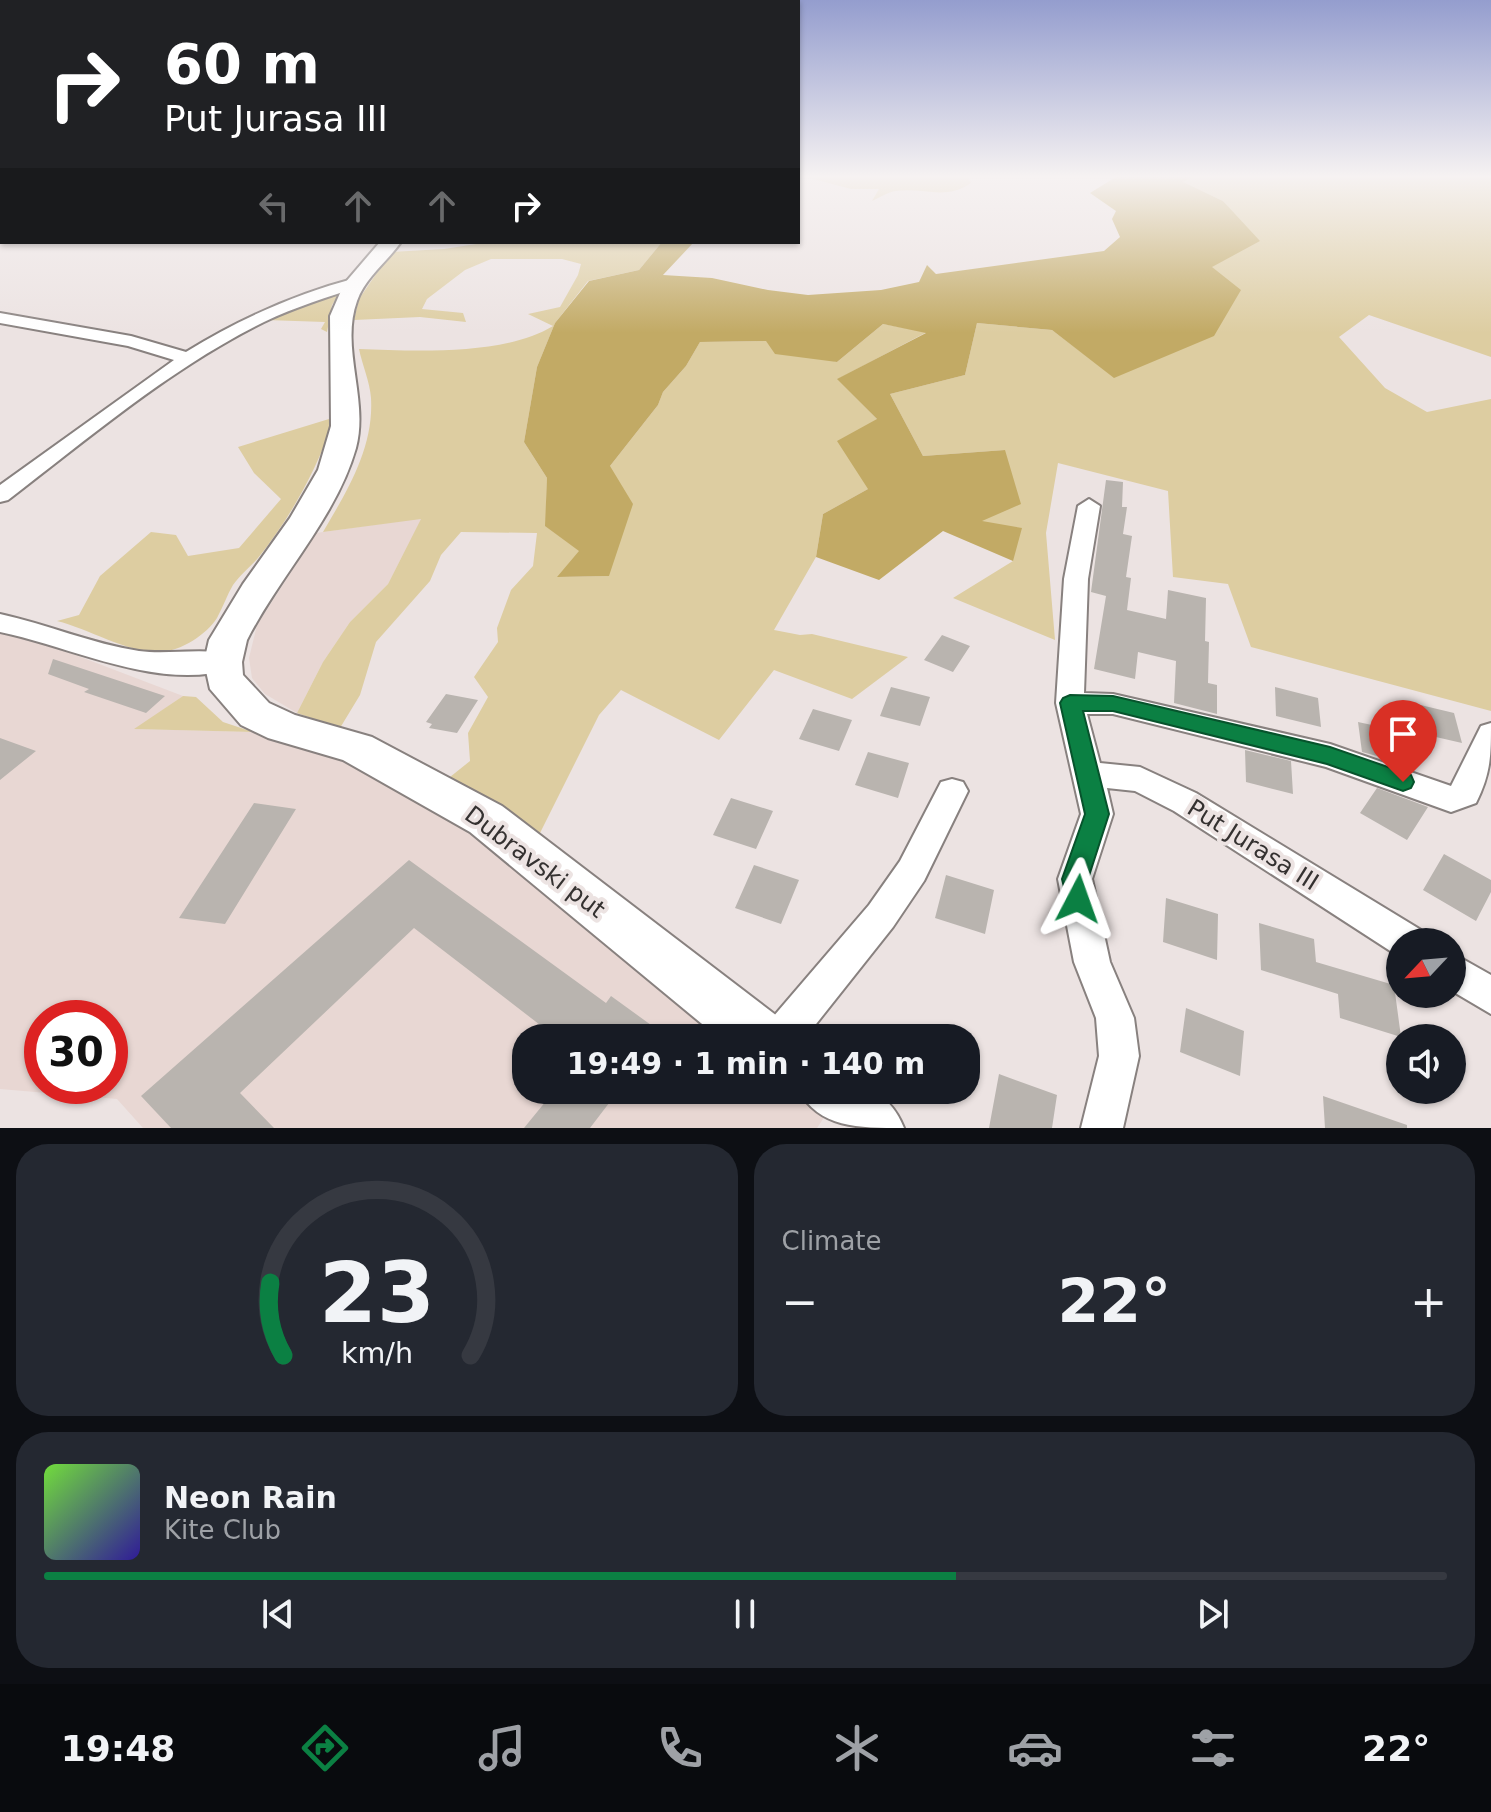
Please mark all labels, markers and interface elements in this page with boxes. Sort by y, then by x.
text: 60 m [164,31,320,96]
icon: right [32,32,136,136]
text: Put Jurasa III [164,98,388,139]
icon: left [252,184,296,228]
icon: ahead [336,184,380,228]
icon: ahead [420,184,464,228]
icon: right [504,184,548,228]
pin [1369,700,1437,782]
icon: arrive [1381,712,1425,756]
street label: Put Jurasa III [1182,794,1324,896]
street label: Dubravski put [459,800,611,924]
position arrow [1036,857,1120,941]
north arrow [1386,928,1466,1008]
map controls [1386,928,1466,1104]
speed limit sign: 30 [24,1000,128,1104]
button: sound [1386,1024,1466,1104]
text: 19:49 · 1 min · 140 m [567,1046,925,1081]
text: Climate [782,1226,882,1256]
text: 23 [319,1245,435,1342]
text: 22° [1058,1266,1171,1336]
text: − [782,1276,818,1327]
text: + [1410,1276,1447,1327]
text: km/h [341,1336,413,1370]
text: Neon Rain [164,1480,337,1515]
text: Kite Club [164,1515,281,1545]
icon: previous [256,1592,300,1636]
icon: pause [723,1592,767,1636]
icon: next [1191,1592,1235,1636]
icon: directions [297,1720,353,1776]
icon: music [474,1720,530,1776]
icon: phone [652,1720,708,1776]
icon: climate [829,1720,885,1776]
icon: car [1007,1720,1063,1776]
icon: filters [1185,1720,1241,1776]
text: 19:48 [61,1728,175,1769]
text: 22° [1362,1728,1430,1769]

